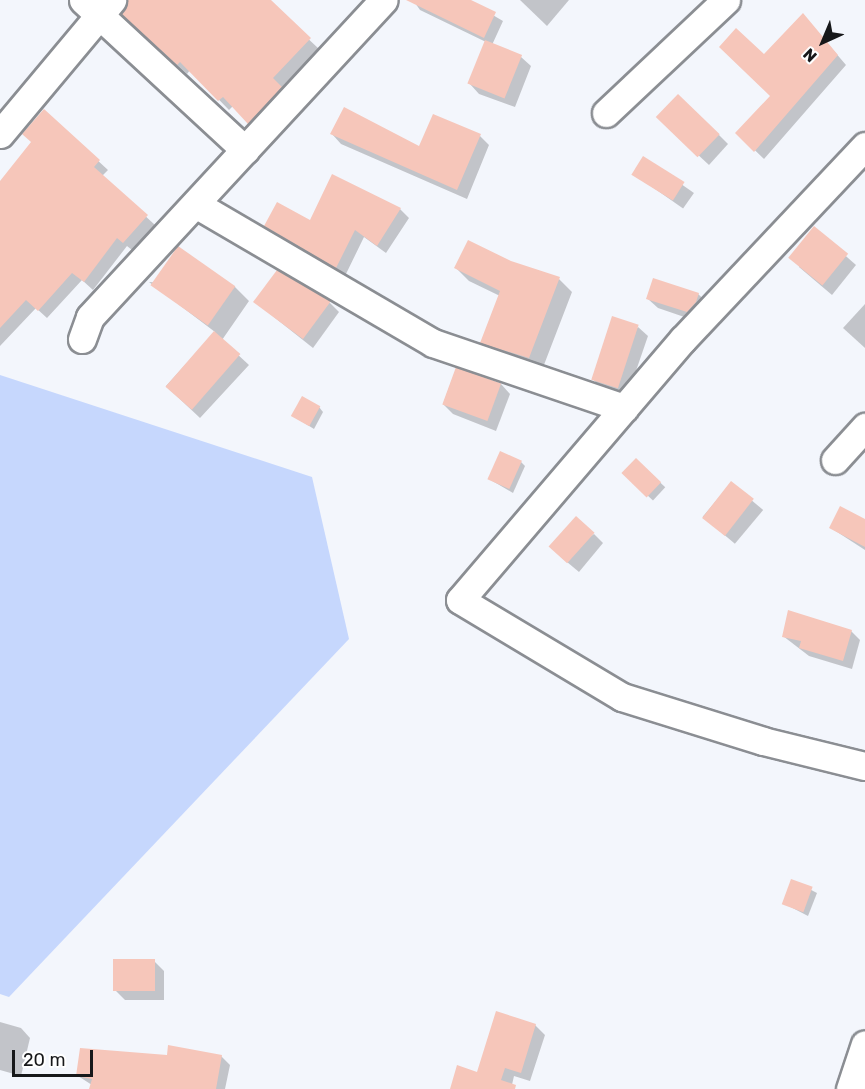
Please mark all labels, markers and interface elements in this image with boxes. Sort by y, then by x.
north arrow [793,12,853,72]
text: N [799,44,821,66]
scale bar [15,1038,96,1076]
text: 20 m [23,1049,65,1071]

